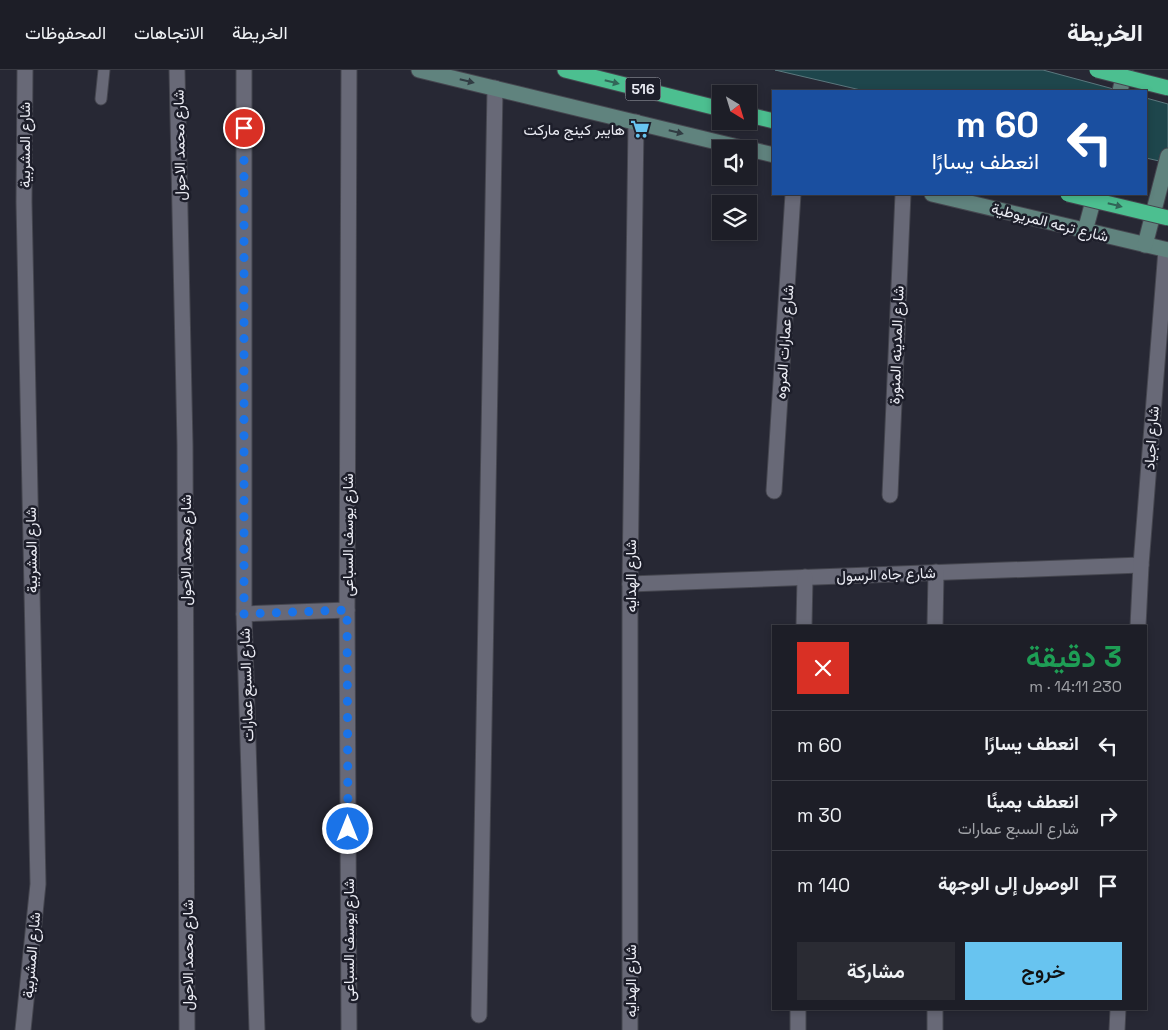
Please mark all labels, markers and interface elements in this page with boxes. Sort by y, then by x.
text: الخريطة [1067,17,1143,48]
text: المحفوظات [25,21,106,44]
text: الاتجاهات [134,21,204,44]
text: الخريطة [232,21,288,44]
one-way arrow [459,78,474,86]
one-way arrow [605,78,620,86]
road number: 516 [626,78,660,100]
north arrow [712,85,758,130]
map controls [712,85,757,240]
street label: شارع محمد الاحول [169,89,191,201]
street label: شارع المشربية [15,102,36,188]
text: 60 m [956,103,1039,147]
pin [223,107,265,149]
icon: left [1057,110,1122,175]
icon: arrive [230,114,258,142]
supermarket icon: هايبر كينج ماركت [629,118,651,140]
place label: هايبر كينج ماركت [524,120,625,141]
one-way arrow [668,128,683,136]
button: sound [712,140,757,185]
text: انعطف يسارًا [932,147,1039,175]
button: layers [712,195,757,240]
street label: شارع ترعه المريوطية [989,198,1111,248]
one-way arrow [1107,201,1123,209]
street label: شارع عمارات المروه [771,284,799,400]
street label: شارع المدينه المنورة [884,285,910,405]
street label: شارع اجياد [1139,405,1165,471]
street label: شارع يوسف السباعى [338,473,359,596]
street label: شارع محمد الاحول [176,494,197,606]
street label: شارع المشربية [21,507,43,593]
street label: شارع الهدايه [621,539,642,613]
street label: شارع جاه الرسول [836,563,936,587]
street label: شارع السبع عمارات [235,628,259,742]
text: 3 دقيقة [1026,637,1122,676]
button: close [797,642,849,694]
text: 230 m · 14:11 [1029,676,1122,697]
text: انعطف يسارًا [984,731,1079,756]
icon: left [1094,732,1122,760]
text: 60 m [797,733,842,758]
text: انعطف يمينًا [987,789,1079,814]
position arrow [321,802,373,854]
icon: right [1094,802,1122,830]
text: 30 m [797,803,842,828]
text: شارع السبع عمارات [958,818,1079,839]
text: الوصول إلى الوجهة [938,871,1079,896]
icon: arrive [1094,872,1122,900]
text: 140 m [797,873,850,898]
street label: شارع يوسف السباعى [339,878,360,1001]
street label: شارع محمد الاحول [178,899,199,1011]
street label: شارع المشربية [18,911,46,999]
button: مشاركة [797,942,955,1000]
button: خروج [965,942,1122,1000]
street label: شارع الهدايه [621,944,642,1018]

